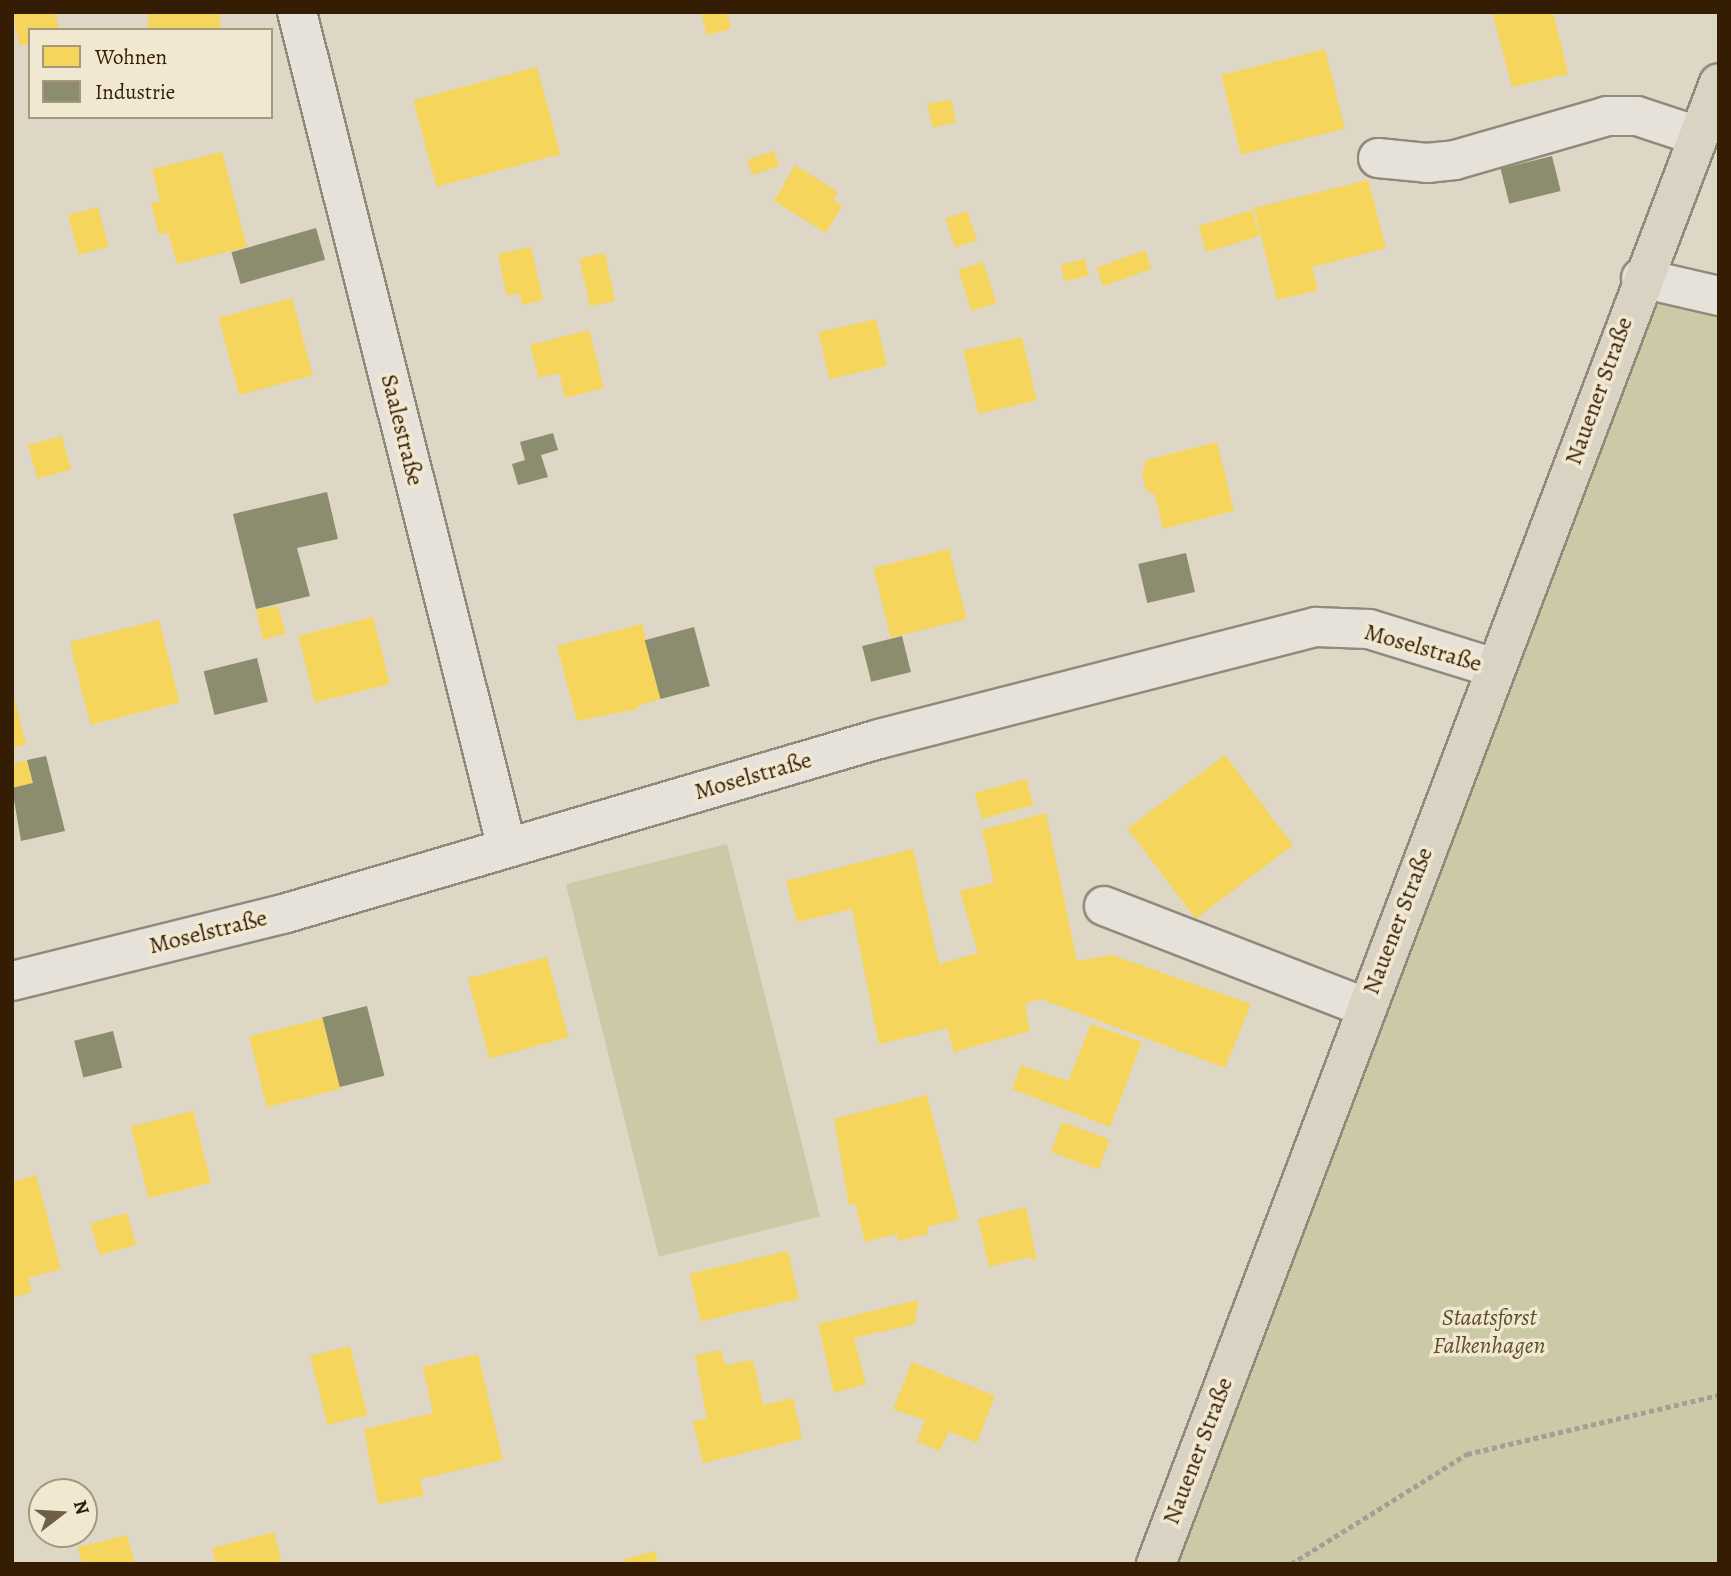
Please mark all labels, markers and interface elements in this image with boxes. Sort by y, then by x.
legend [28,28,273,119]
text: Wohnen [95,43,167,71]
text: Industrie [95,78,175,106]
street label: Nauener Straße [1559,313,1639,469]
street label: Saalestraße [374,371,430,489]
street label: Moselstraße [1361,618,1485,678]
street label: Moselstraße [691,746,815,806]
street label: Nauener Straße [1357,843,1439,999]
street label: Moselstraße [146,903,270,961]
park label: Staatsforst Falkenhagen [1433,1304,1545,1360]
street label: Nauener Straße [1157,1373,1239,1529]
north arrow [28,1478,98,1548]
text: N [67,1497,96,1518]

